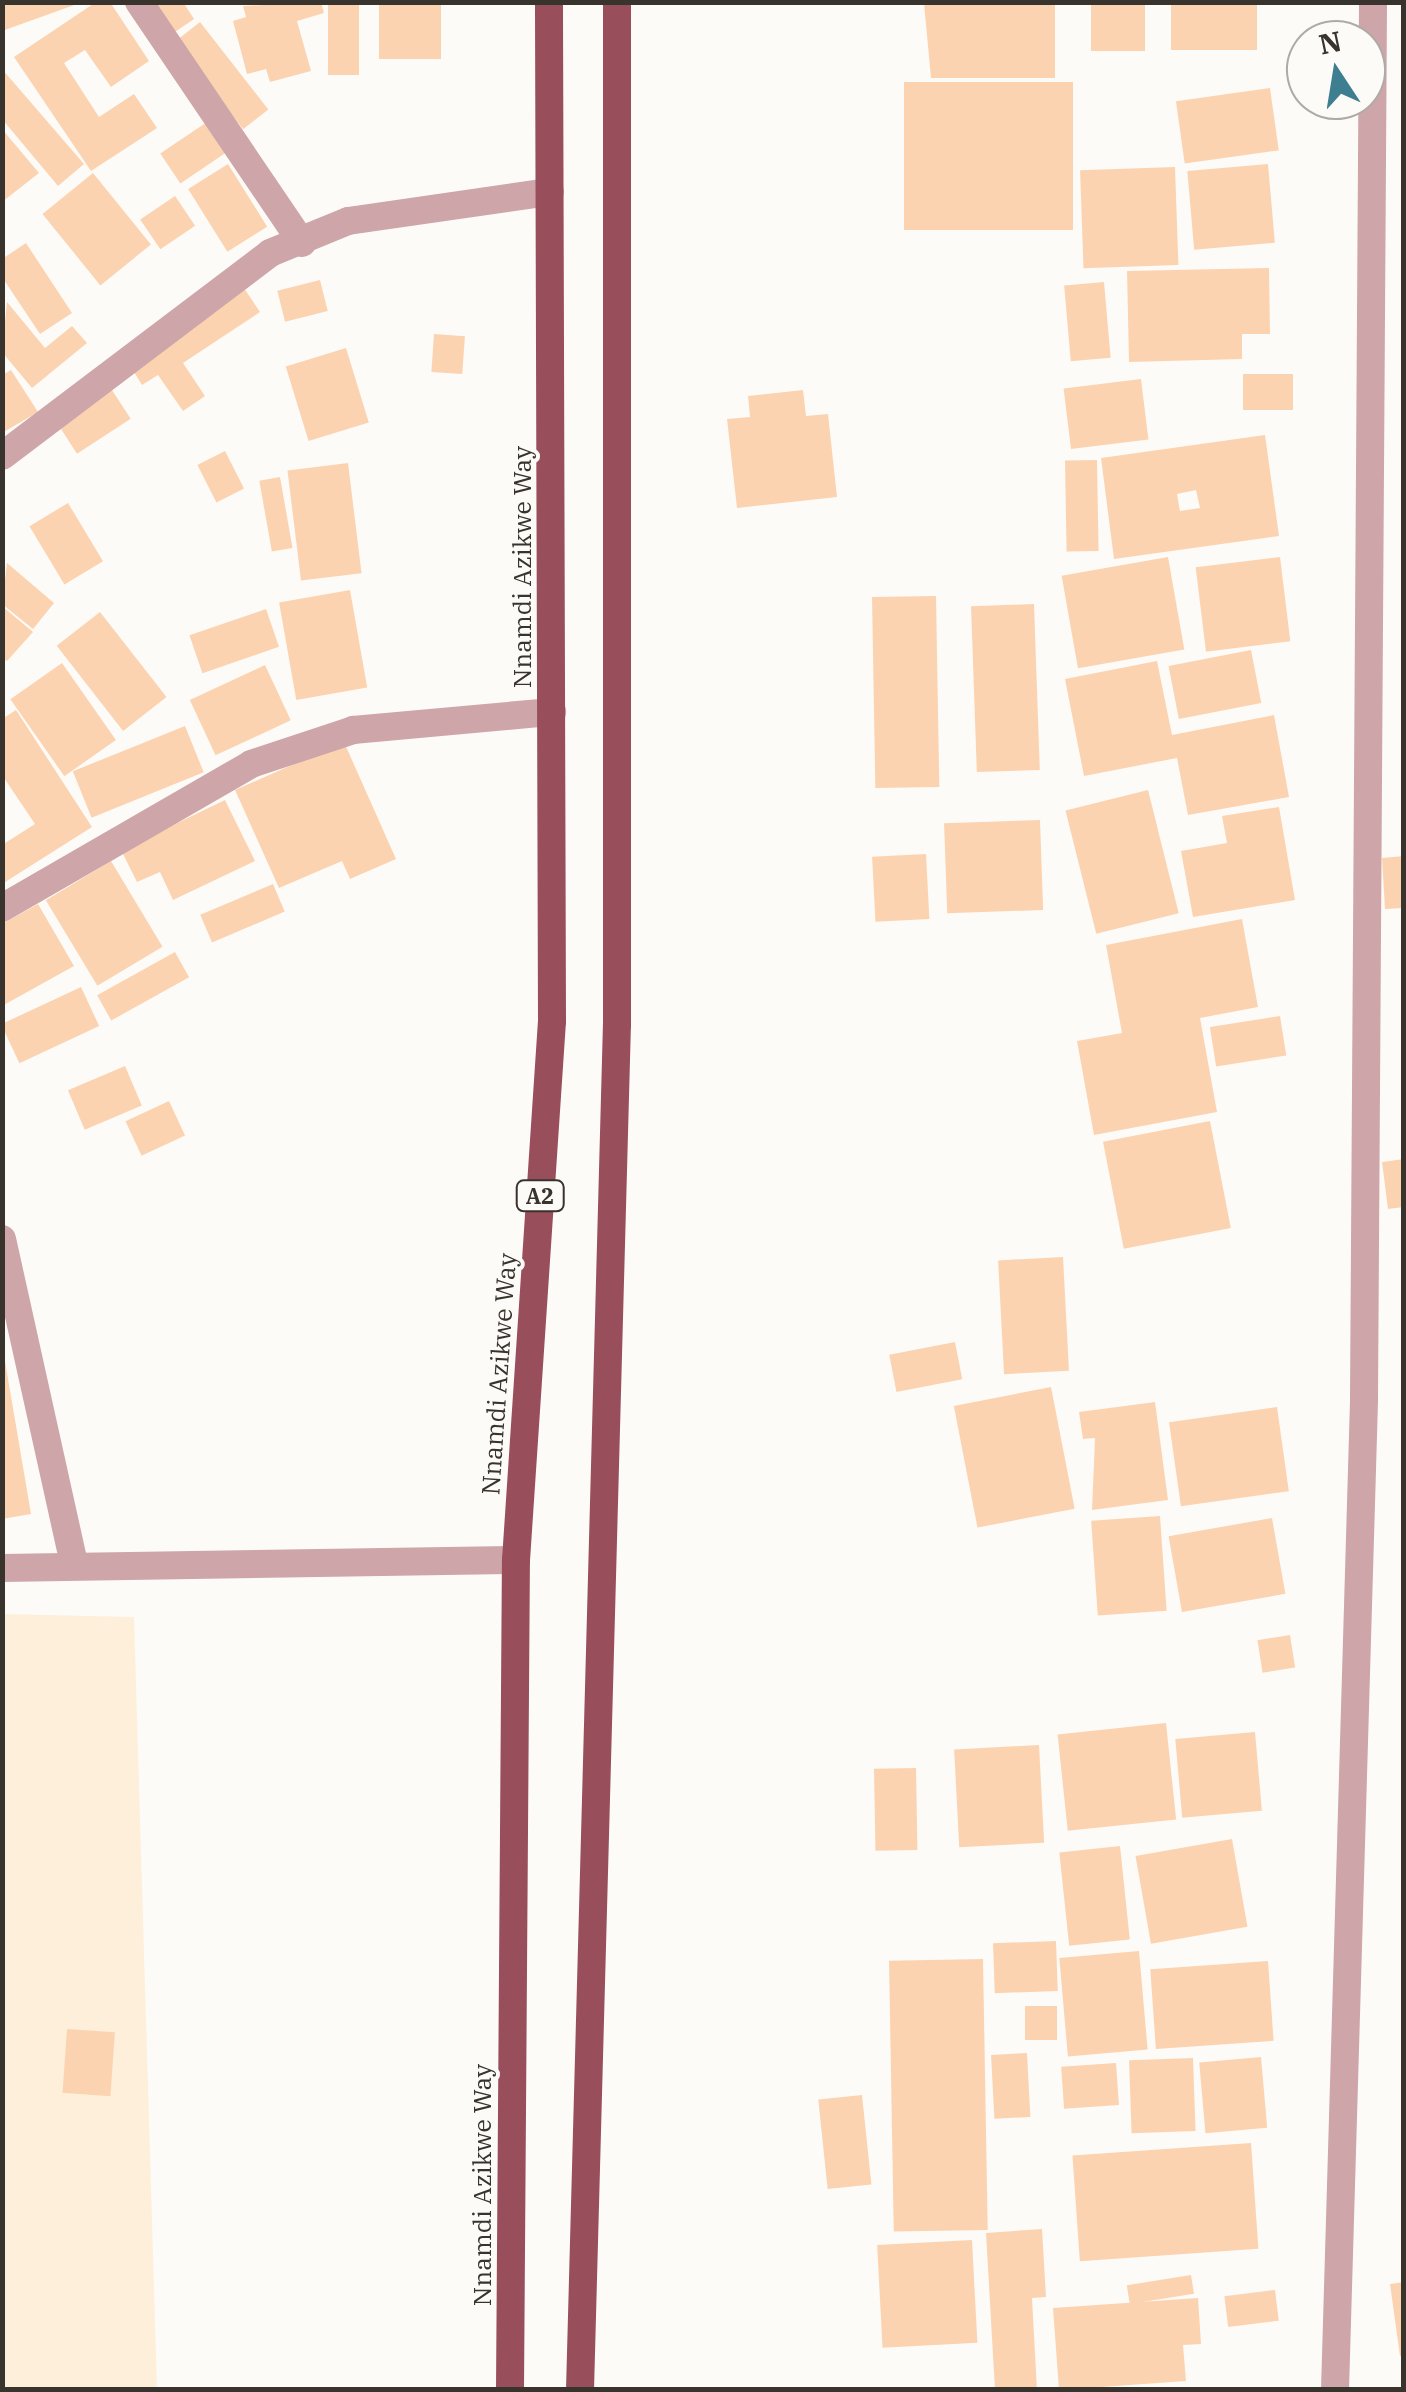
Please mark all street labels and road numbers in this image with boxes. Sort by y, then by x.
street label: Nnamdi Azikwe Way [507,446,537,688]
road number: A2 [515,1179,565,1213]
street label: Nnamdi Azikwe Way [476,1252,522,1496]
street label: Nnamdi Azikwe Way [467,2064,497,2306]

